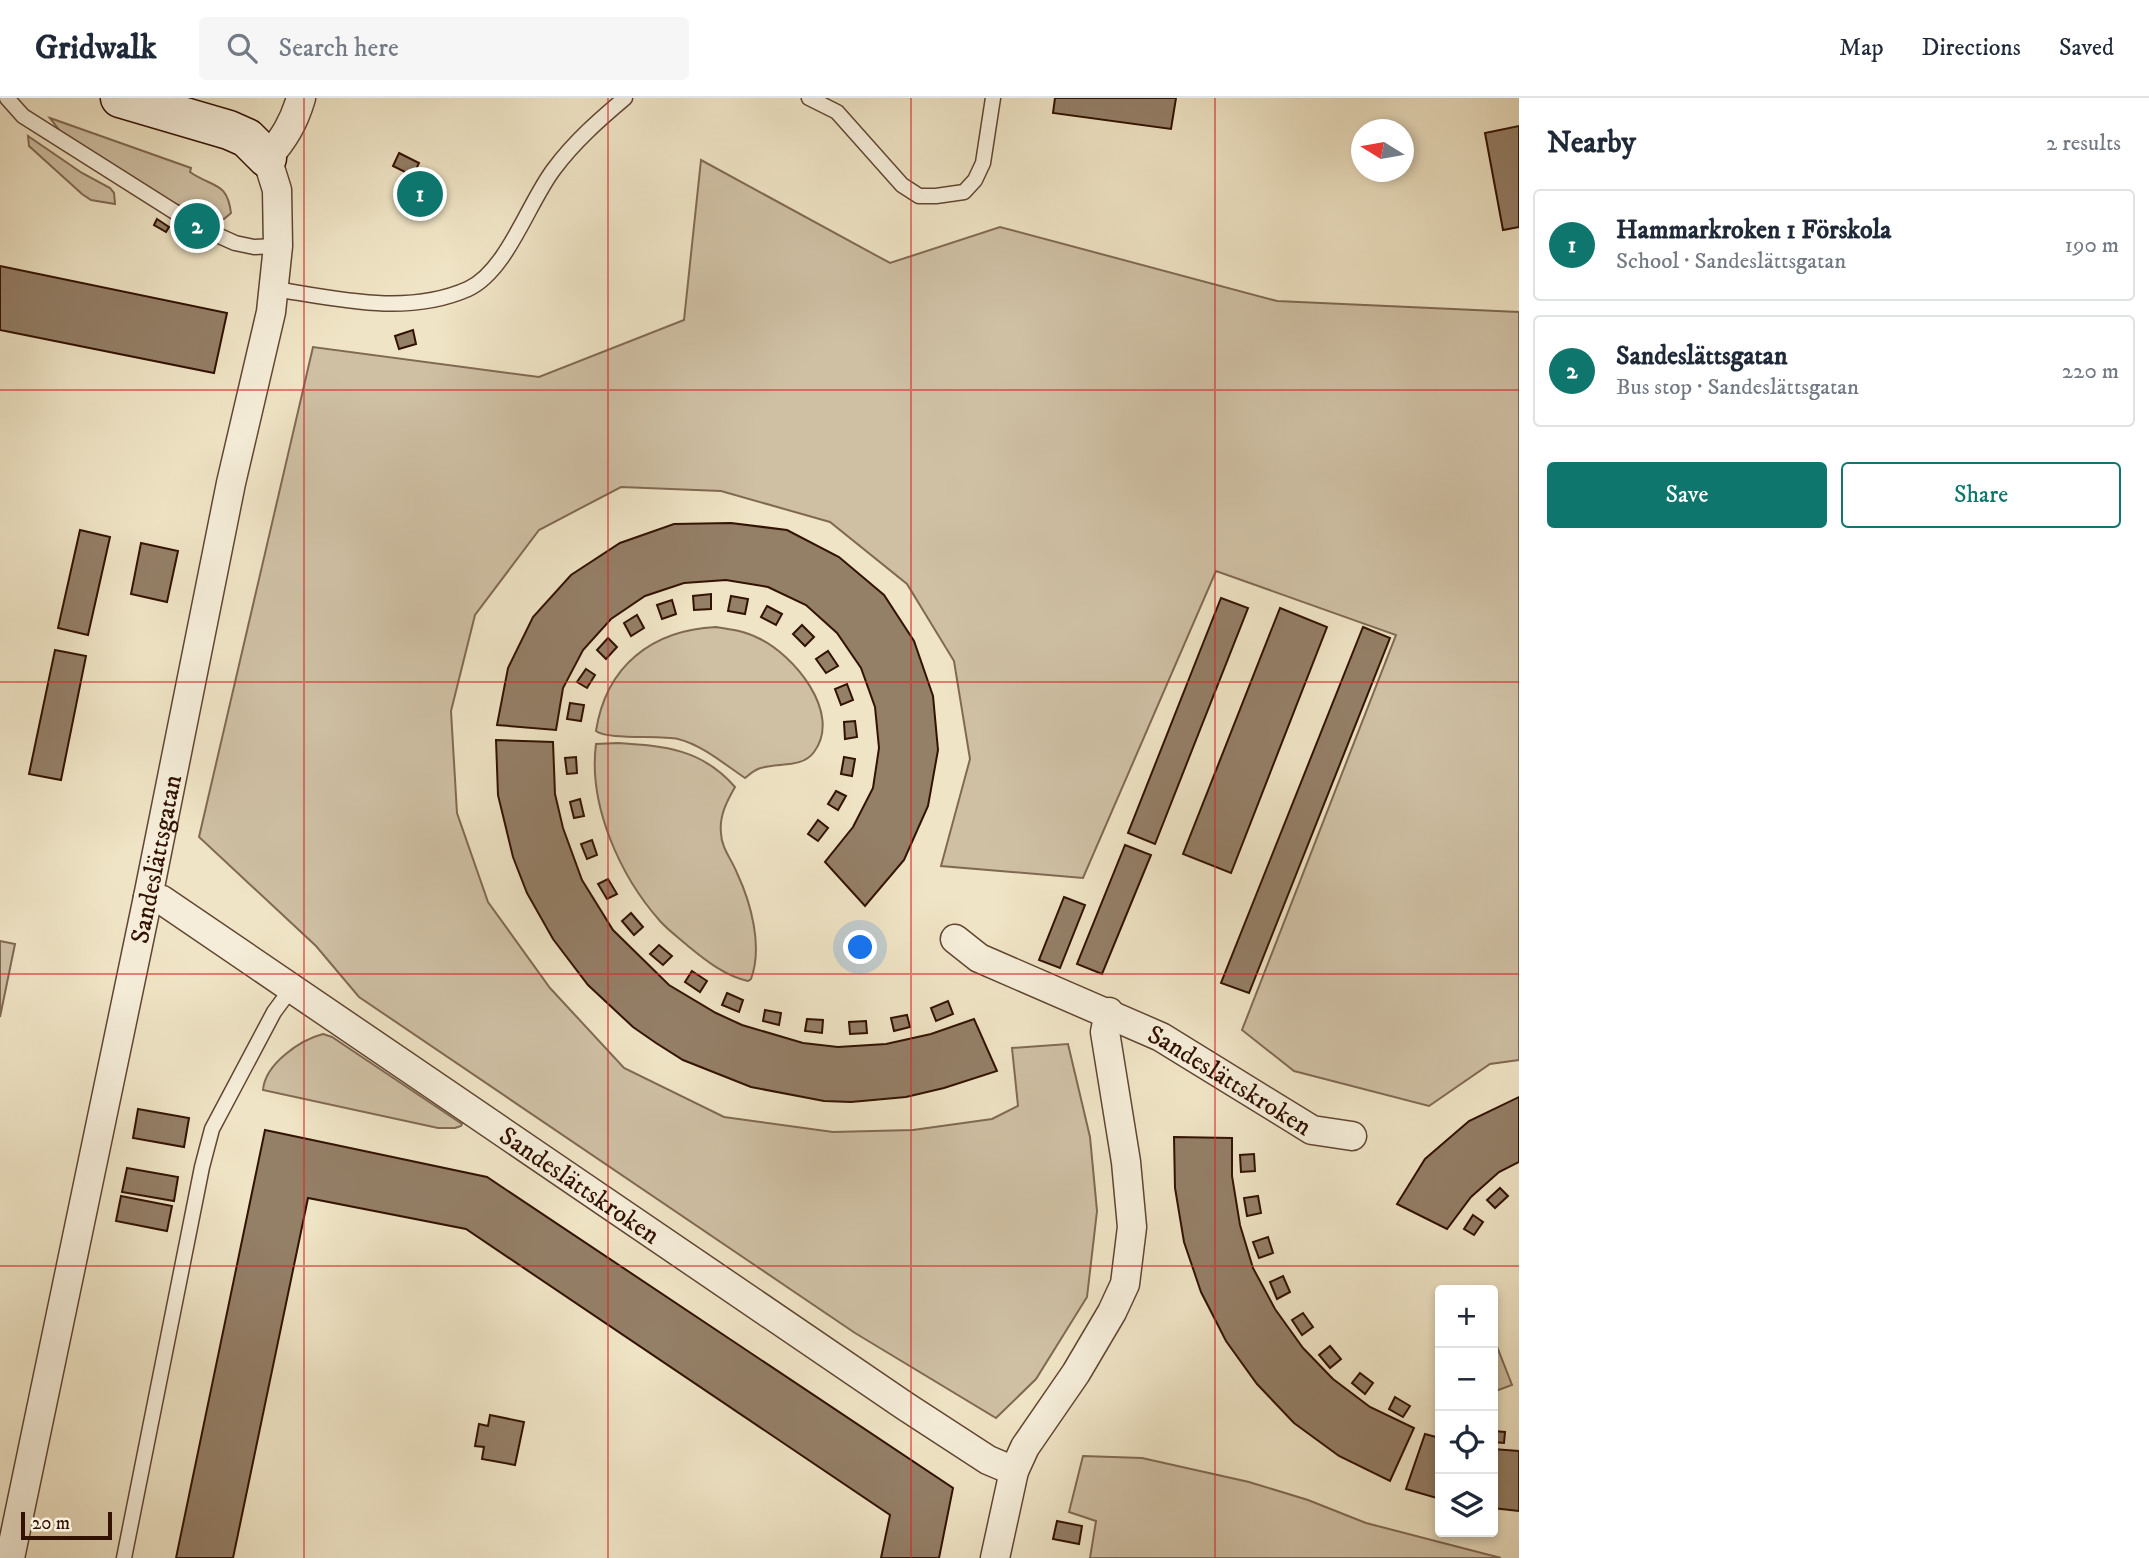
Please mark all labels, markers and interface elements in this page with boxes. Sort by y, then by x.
search box [199,17,689,80]
text: Gridwalk [35,28,157,69]
icon: search [223,29,261,67]
text: Search here [279,32,399,65]
text: Map [1839,33,1884,63]
text: Directions [1922,33,2021,63]
text: Saved [2059,33,2114,63]
north arrow [1351,119,1414,182]
text: Nearby [1547,125,1636,162]
text: 2 results [2046,129,2121,158]
pin: 1 [397,168,443,220]
pin: 2 [174,200,220,252]
text: Hammarkroken 1 Förskola [1616,214,1891,247]
text: 1 [1568,231,1576,260]
text: 190 m [2065,231,2119,260]
text: School · Sandeslättsgatan [1616,247,1846,276]
text: Sandeslättsgatan [1616,340,1787,373]
text: 2 [1566,357,1578,386]
text: 220 m [2062,357,2119,386]
text: Bus stop · Sandeslättsgatan [1616,373,1859,402]
button: Save [1547,462,1827,528]
button: Share [1841,462,2121,528]
street label: Sandeslättsgatan [124,772,190,947]
your location [843,930,877,964]
street label: Sandeslättskroken [1142,1018,1318,1144]
street label: Sandeslättskroken [493,1120,666,1252]
map controls [1435,1285,1498,1537]
button: + [1435,1285,1498,1348]
button: − [1435,1348,1498,1411]
button: locate [1435,1411,1498,1474]
button: layers [1435,1474,1498,1537]
scale bar [21,1509,112,1541]
text: 20 m [32,1512,70,1535]

